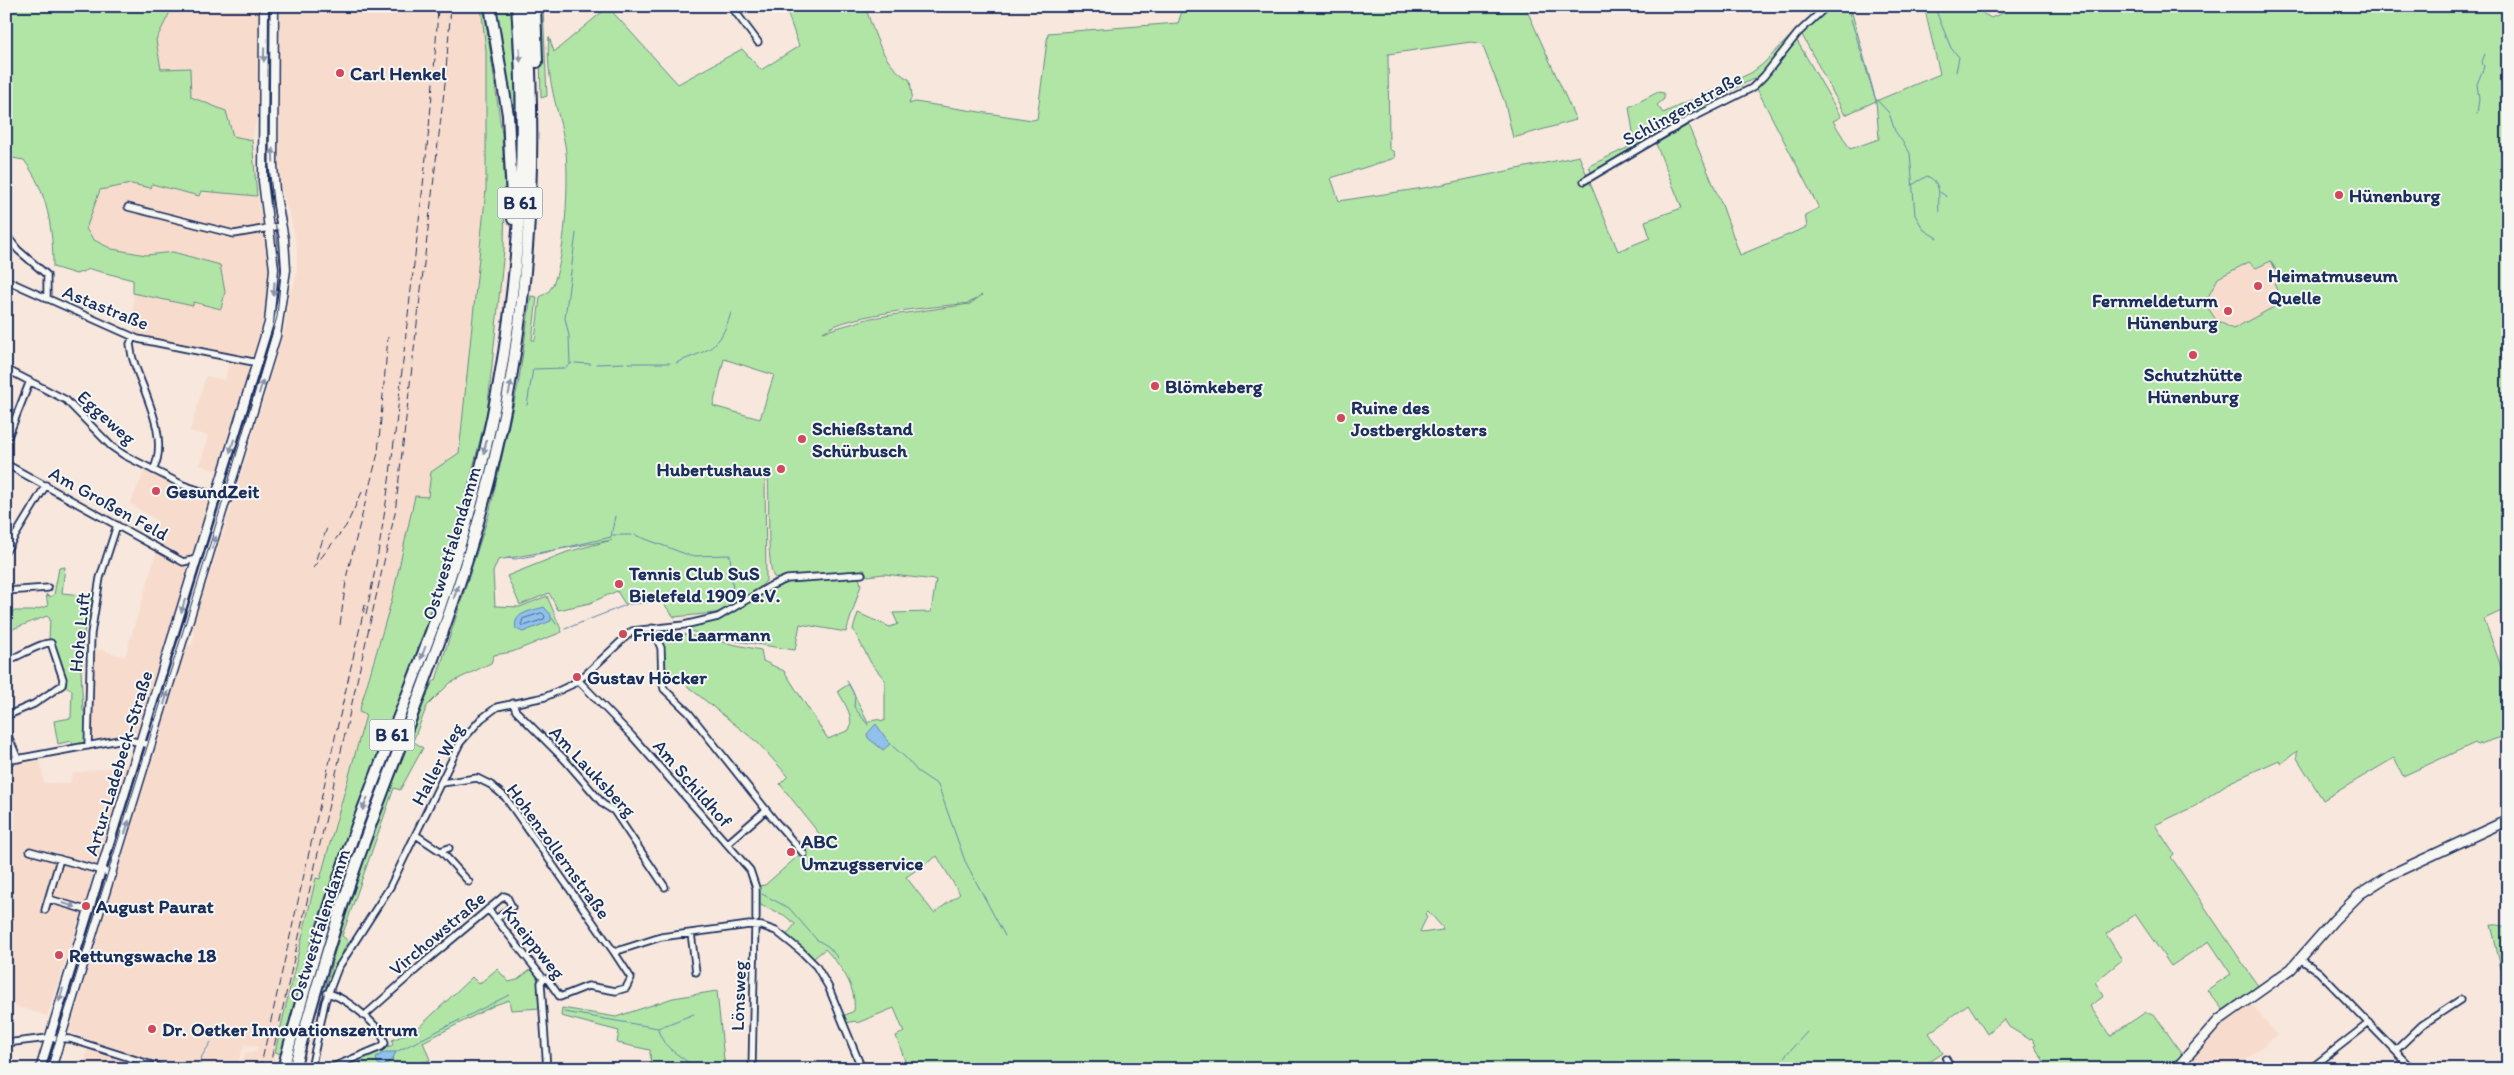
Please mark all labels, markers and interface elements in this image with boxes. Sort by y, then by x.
one-way arrow [260,47,268,63]
one-way arrow [517,47,525,63]
place label: Carl Henkel [350,62,447,85]
street label: Schlingenstraße [1618,66,1746,151]
marker: Carl Henkel [334,67,346,79]
one-way arrow [269,147,277,163]
place label: Hünenburg [2349,184,2440,207]
road number: B 61 [498,188,542,218]
marker: Hünenburg [2333,189,2345,201]
place label: Heimatmuseum Quelle [2268,264,2399,309]
street label: Astastraße [59,280,152,335]
marker: Heimatmuseum Quelle [2252,280,2264,292]
one-way arrow [269,281,277,297]
place label: Fernmeldeturm Hünenburg [2092,289,2219,334]
marker: Fernmeldeturm Hünenburg [2222,305,2234,317]
marker: Schutzhütte Hünenburg [2187,349,2199,361]
place label: Schutzhütte Hünenburg [2144,363,2242,408]
place label: Blömkeberg [1165,375,1264,398]
one-way arrow [258,379,266,394]
one-way arrow [506,380,514,395]
marker: Blömkeberg [1149,380,1161,392]
street label: Eggeweg [73,385,141,450]
place label: Ruine des Jostbergklosters [1350,396,1487,441]
marker: Ruine des Jostbergklosters [1335,412,1347,424]
place label: Schießstand Schürbusch [812,417,914,462]
marker: Schießstand Schürbusch [796,433,808,445]
one-way arrow [228,438,236,453]
one-way arrow [481,439,489,454]
place label: Hubertushaus [657,458,771,481]
street label: Am Großen Feld [45,461,172,546]
street label: Ostwestfalendamm [417,463,486,623]
marker: Hubertushaus [775,463,787,475]
place label: GesundZeit [166,480,259,503]
marker: GesundZeit [150,485,162,497]
one-way arrow [210,535,218,550]
place label: Tennis Club SuS Bielefeld 1909 e.V. [628,562,780,607]
marker: Tennis Club SuS Bielefeld 1909 e.V. [613,578,625,590]
one-way arrow [453,584,461,599]
street label: Hohe Luft [64,591,95,673]
one-way arrow [179,598,186,613]
place label: Friede Laarmann [633,623,771,646]
marker: Friede Laarmann [617,628,629,640]
one-way arrow [419,645,426,660]
place label: Gustav Höcker [587,666,707,689]
street label: Artur-Ladebeck-Straße [79,668,158,858]
marker: Gustav Höcker [571,671,583,683]
one-way arrow [162,690,170,705]
street label: Haller Weg [406,719,469,809]
road number: B 61 [370,720,414,750]
street label: Am Lauksberg [545,721,641,822]
street label: Am Schildhof [648,735,738,833]
street label: Hohenzollernstraße [502,779,616,924]
one-way arrow [361,797,369,812]
one-way arrow [123,819,131,834]
place label: ABC Umzugsservice [800,830,923,875]
street label: Ostwestfalendamm [284,845,355,1005]
marker: ABC Umzugsservice [785,846,797,858]
street label: Virchowstraße [384,886,490,980]
place label: August Paurat [95,895,215,918]
marker: August Paurat [80,900,92,912]
street label: Kneippweg [497,901,570,984]
one-way arrow [61,902,76,910]
place label: Rettungswache 18 [69,944,217,967]
marker: Rettungswache 18 [53,949,65,961]
street label: Lönsweg [726,960,751,1032]
one-way arrow [57,988,65,1003]
place label: Dr. Oetker Innovationszentrum [162,1018,418,1041]
marker: Dr. Oetker Innovationszentrum [146,1023,158,1035]

